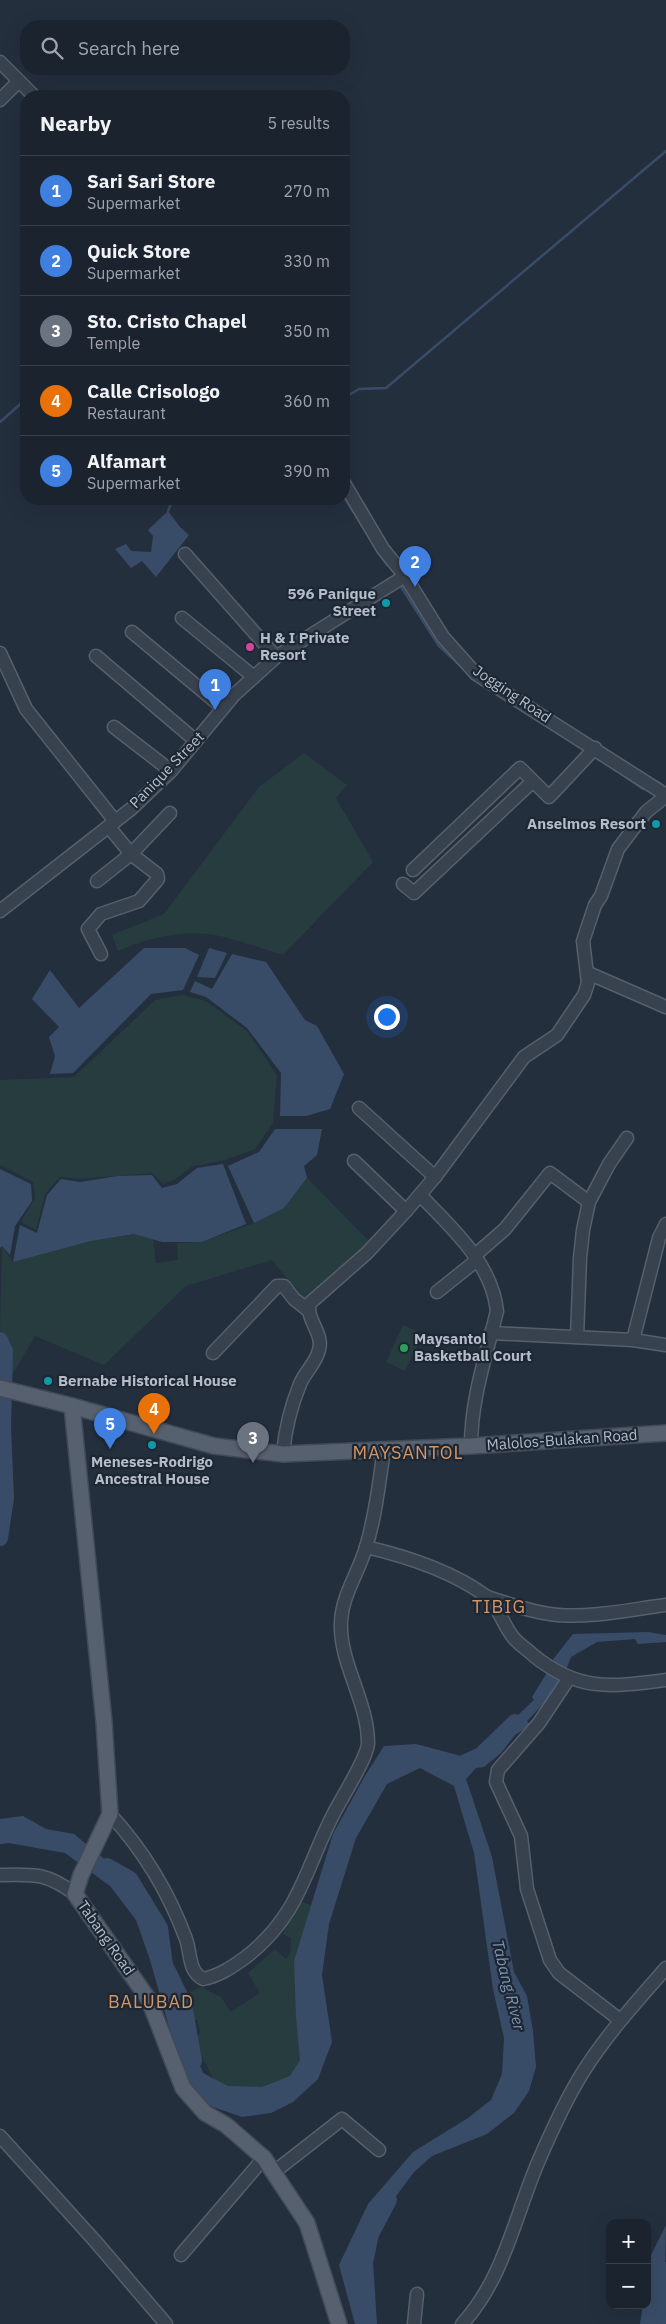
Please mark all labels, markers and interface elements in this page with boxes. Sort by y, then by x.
search box [20,20,350,75]
icon: search [38,34,66,62]
text: Search here [78,36,180,60]
text: Nearby [40,109,111,137]
text: 5 results [267,113,330,133]
text: Sari Sari Store [87,169,215,193]
text: 1 [51,181,61,201]
text: 270 m [283,181,330,201]
text: Supermarket [87,193,180,213]
text: Quick Store [87,239,191,263]
text: 2 [51,251,61,271]
text: 330 m [283,251,330,271]
text: Supermarket [87,263,180,283]
text: Sto. Cristo Chapel [87,309,247,333]
text: 3 [51,321,61,341]
text: 350 m [283,321,330,341]
text: Temple [87,333,140,353]
text: Calle Crisologo [87,379,220,403]
text: 4 [51,391,61,411]
text: 360 m [283,391,330,411]
text: Restaurant [87,403,166,423]
text: Alfamart [87,449,166,473]
text: 5 [51,461,61,481]
text: 390 m [283,461,330,481]
text: Supermarket [87,473,180,493]
pin: 2 [399,546,431,587]
place label: 596 Panique Street [288,584,376,620]
marker: 596 Panique Street [380,597,392,609]
place label: H & I Private Resort [260,628,349,664]
marker: H & I Private Resort [244,641,256,653]
street label: Jogging Road [470,661,555,727]
pin: 1 [199,669,231,710]
street label: Panique Street [125,727,208,812]
place label: Anselmos Resort [527,814,646,833]
marker: Anselmos Resort [650,818,662,830]
your location [374,1004,400,1030]
place label: Maysantol Basketball Court [414,1329,532,1365]
marker: Maysantol Basketball Court [398,1342,410,1354]
place label: Bernabe Historical House [58,1371,237,1390]
marker: Bernabe Historical House [42,1375,54,1387]
pin: 4 [138,1393,170,1434]
pin: 5 [94,1408,126,1449]
pin: 3 [237,1422,269,1463]
street label: Malolos-Bulakan Road [486,1425,638,1454]
marker: Meneses-Rodrigo Ancestral House [146,1439,158,1451]
district label: MAYSANTOL [353,1441,463,1464]
place label: Meneses-Rodrigo Ancestral House [91,1452,213,1488]
district label: TIBIG [472,1595,526,1618]
street label: Tabang Road [74,1897,139,1979]
water label: Tabang River [488,1938,530,2033]
district label: BALUBAD [108,1990,194,2013]
map controls [606,2219,651,2309]
button: + [606,2219,651,2264]
button: − [606,2264,651,2309]

